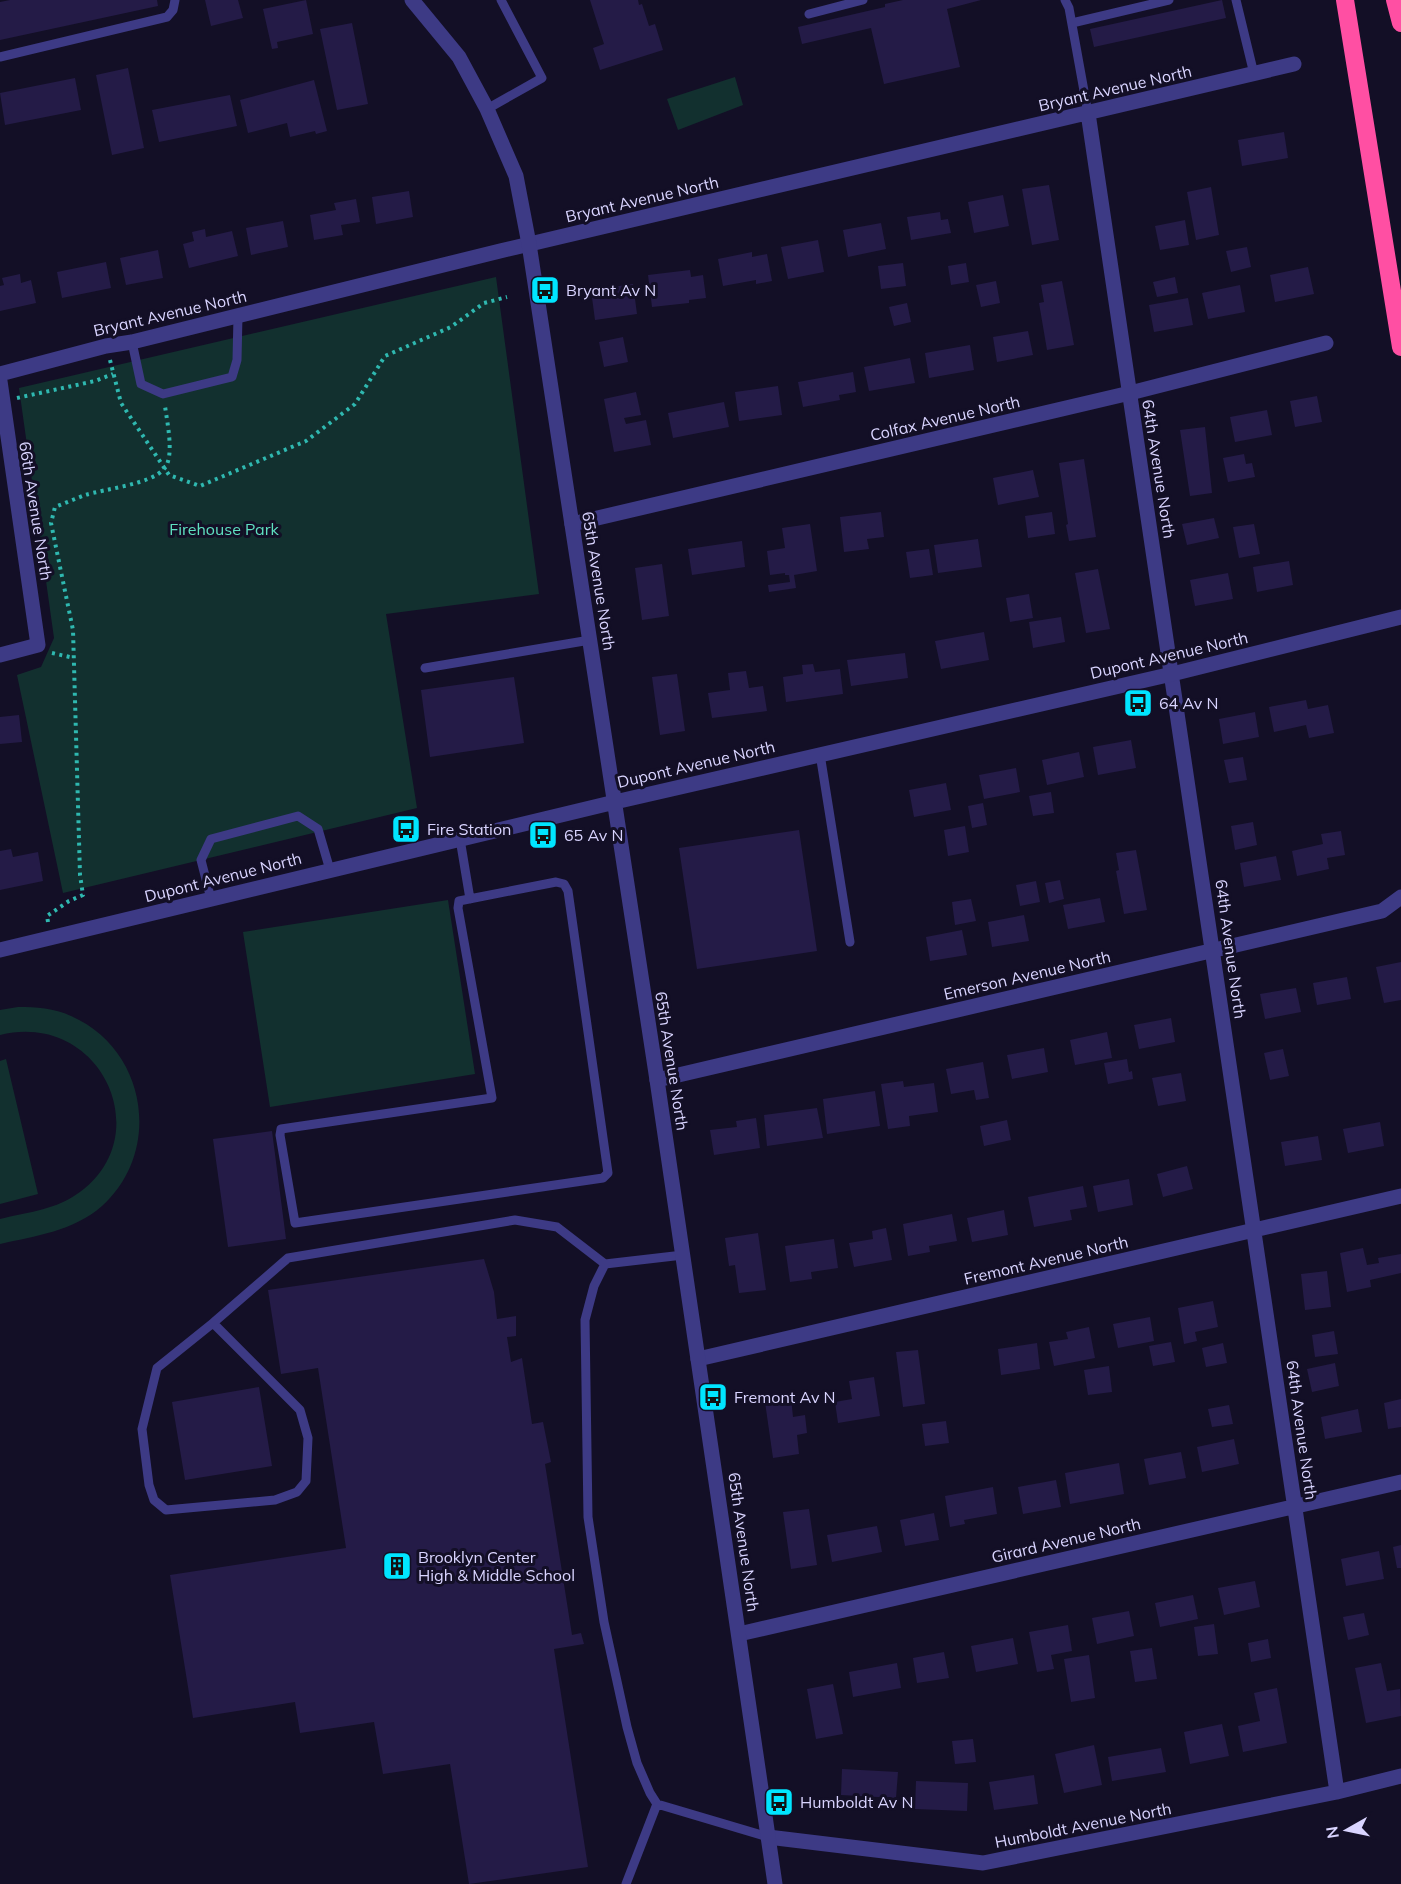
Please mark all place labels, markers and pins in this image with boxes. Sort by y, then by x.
bus stop icon: Bryant Av N [529,274,561,306]
place label: Bryant Av N [566,280,656,300]
bus stop icon: 64 Av N [1122,687,1154,719]
place label: 64 Av N [1159,693,1218,713]
bus stop icon: Fire Station [390,813,422,845]
place label: Fire Station [427,819,511,839]
bus stop icon: 65 Av N [527,819,559,851]
place label: 65 Av N [564,825,623,845]
bus stop icon: Fremont Av N [697,1381,729,1413]
place label: Fremont Av N [734,1387,836,1407]
place label: Brooklyn Center High & Middle School [418,1547,575,1585]
building icon: Brooklyn Center High & Middle School [381,1550,413,1582]
bus stop icon: Humboldt Av N [763,1786,795,1818]
place label: Humboldt Av N [800,1792,913,1812]

